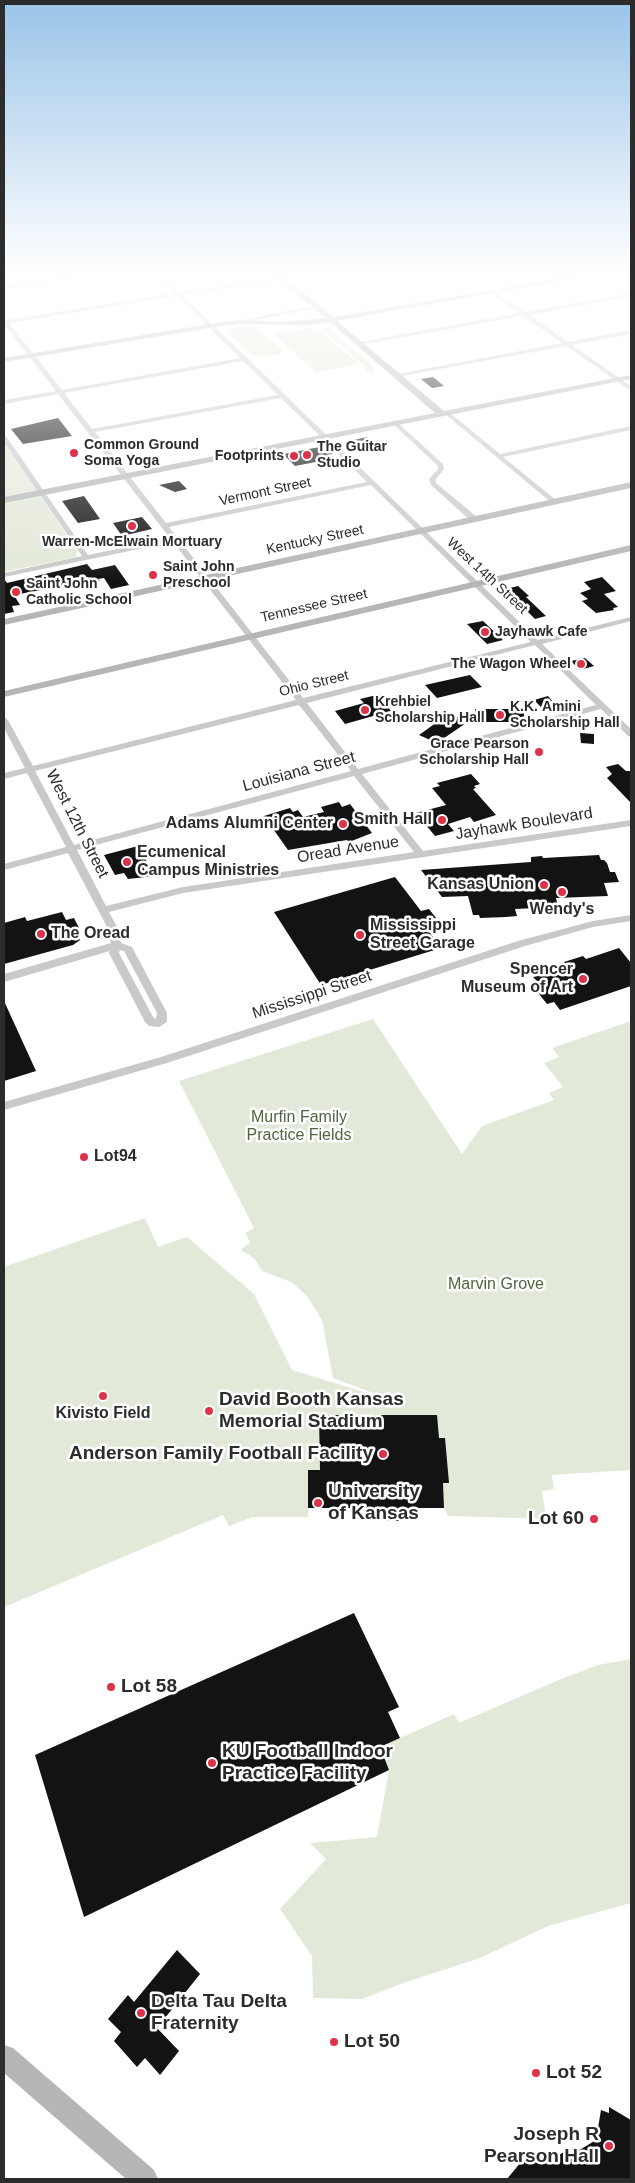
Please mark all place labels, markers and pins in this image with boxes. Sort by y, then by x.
place label: Common Ground Soma Yoga [84,437,199,470]
place label: The Guitar Studio [317,439,387,472]
marker: Common Ground Soma Yoga [68,447,80,459]
place label: Footprints [215,448,284,464]
marker: The Guitar Studio [301,449,313,461]
marker: Footprints [288,450,300,462]
marker: Warren-McElwain Mortuary [126,520,138,532]
place label: Warren-McElwain Mortuary [42,534,222,550]
place label: Saint John Preschool [163,559,235,592]
marker: Saint John Preschool [147,569,159,581]
place label: Saint John Catholic School [26,576,132,608]
marker: Saint John Catholic School [10,586,22,598]
place label: Jayhawk Cafe [495,624,588,640]
marker: Jayhawk Cafe [479,626,491,638]
place label: The Wagon Wheel [451,656,571,672]
marker: The Wagon Wheel [575,658,587,670]
place label: Krehbiel Scholarship Hall [375,694,485,726]
place label: K.K. Amini Scholarship Hall [510,699,620,732]
marker: Krehbiel Scholarship Hall [359,704,371,716]
marker: K.K. Amini Scholarship Hall [494,709,506,721]
place label: Grace Pearson Scholarship Hall [419,736,529,769]
marker: Grace Pearson Scholarship Hall [533,746,545,758]
place label: Smith Hall [354,810,432,830]
place label: Adams Alumni Center [166,814,333,834]
marker: Smith Hall [436,814,448,826]
marker: Adams Alumni Center [337,818,349,830]
place label: Ecumenical Campus Ministries [137,843,279,881]
marker: Ecumenical Campus Ministries [121,856,133,868]
place label: Kansas Union [427,875,534,895]
marker: Kansas Union [538,879,550,891]
marker: Wendy's [556,886,568,898]
place label: Wendy's [530,900,594,920]
place label: Mississippi Street Garage [370,916,475,954]
place label: The Oread [51,924,130,944]
marker: The Oread [35,928,47,940]
marker: Mississippi Street Garage [354,929,366,941]
place label: Spencer Museum of Art [461,960,573,998]
marker: Spencer Museum of Art [577,973,589,985]
place label: Lot94 [94,1147,137,1167]
marker: Lot94 [78,1151,90,1163]
place label: David Booth Kansas Memorial Stadium [219,1389,404,1433]
marker: Kivisto Field [97,1390,109,1402]
place label: Kivisto Field [55,1404,151,1424]
marker: David Booth Kansas Memorial Stadium [203,1405,215,1417]
place label: Anderson Family Football Facility [69,1443,373,1465]
marker: Anderson Family Football Facility [377,1448,389,1460]
place label: University of Kansas [328,1481,420,1525]
marker: University of Kansas [312,1497,324,1509]
place label: Lot 60 [528,1508,584,1530]
marker: Lot 60 [588,1513,600,1525]
place label: Lot 58 [121,1676,177,1698]
marker: Lot 58 [105,1681,117,1693]
place label: KU Football Indoor Practice Facility [222,1741,393,1785]
marker: KU Football Indoor Practice Facility [206,1757,218,1769]
place label: Delta Tau Delta Fraternity [151,1991,287,2035]
marker: Delta Tau Delta Fraternity [135,2007,147,2019]
place label: Lot 50 [344,2031,400,2053]
marker: Lot 50 [328,2036,340,2048]
place label: Lot 52 [546,2062,602,2084]
marker: Lot 52 [530,2067,542,2079]
place label: Joseph R Pearson Hall [484,2124,599,2168]
marker: Joseph R Pearson Hall [603,2140,615,2152]

